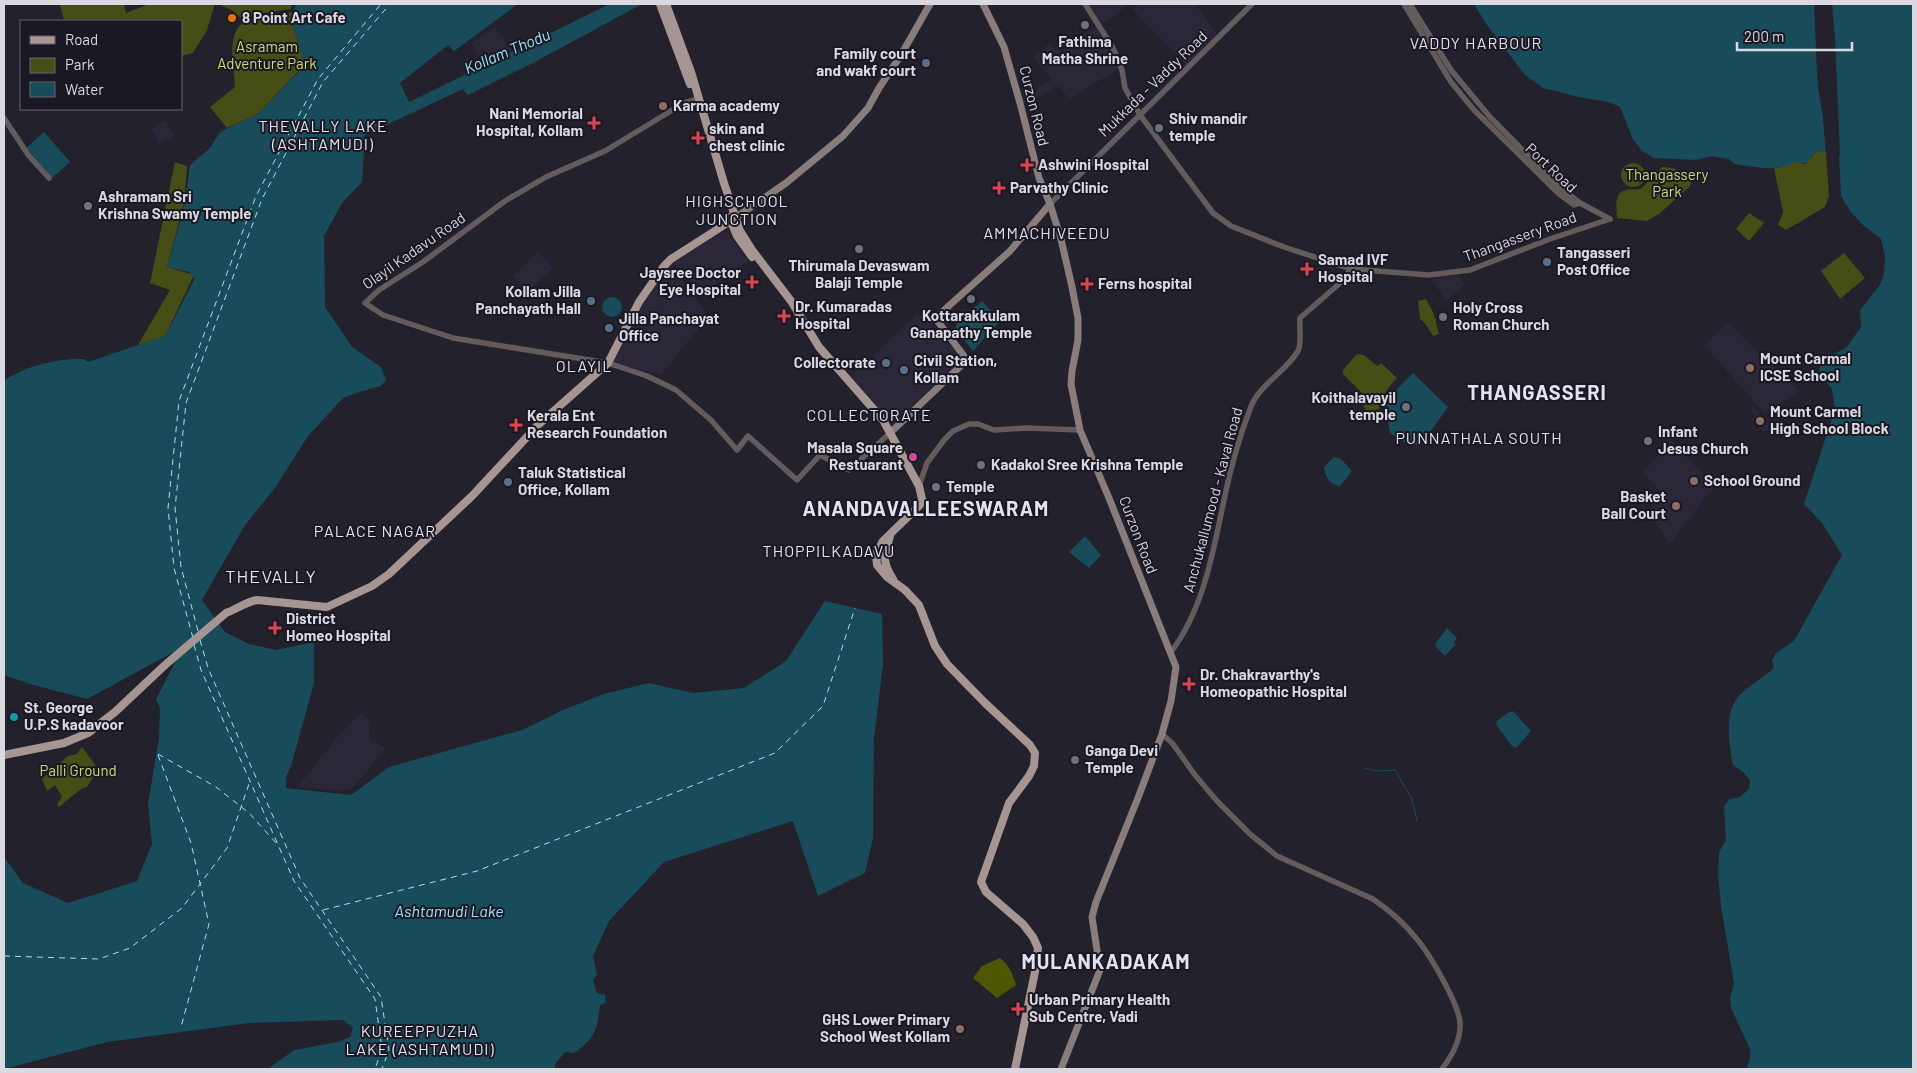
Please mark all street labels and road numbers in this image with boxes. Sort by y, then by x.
street label: Mukkada - Vaddy Road [1094,27,1210,140]
street label: Curzon Road [1016,64,1054,148]
street label: Port Road [1522,139,1581,196]
street label: Thangassery Road [1461,207,1579,265]
street label: Olayil Kadavu Road [359,208,468,292]
street label: Anchukallumood - Kaval Road [1179,405,1245,594]
street label: Curzon Road [1116,493,1162,576]

